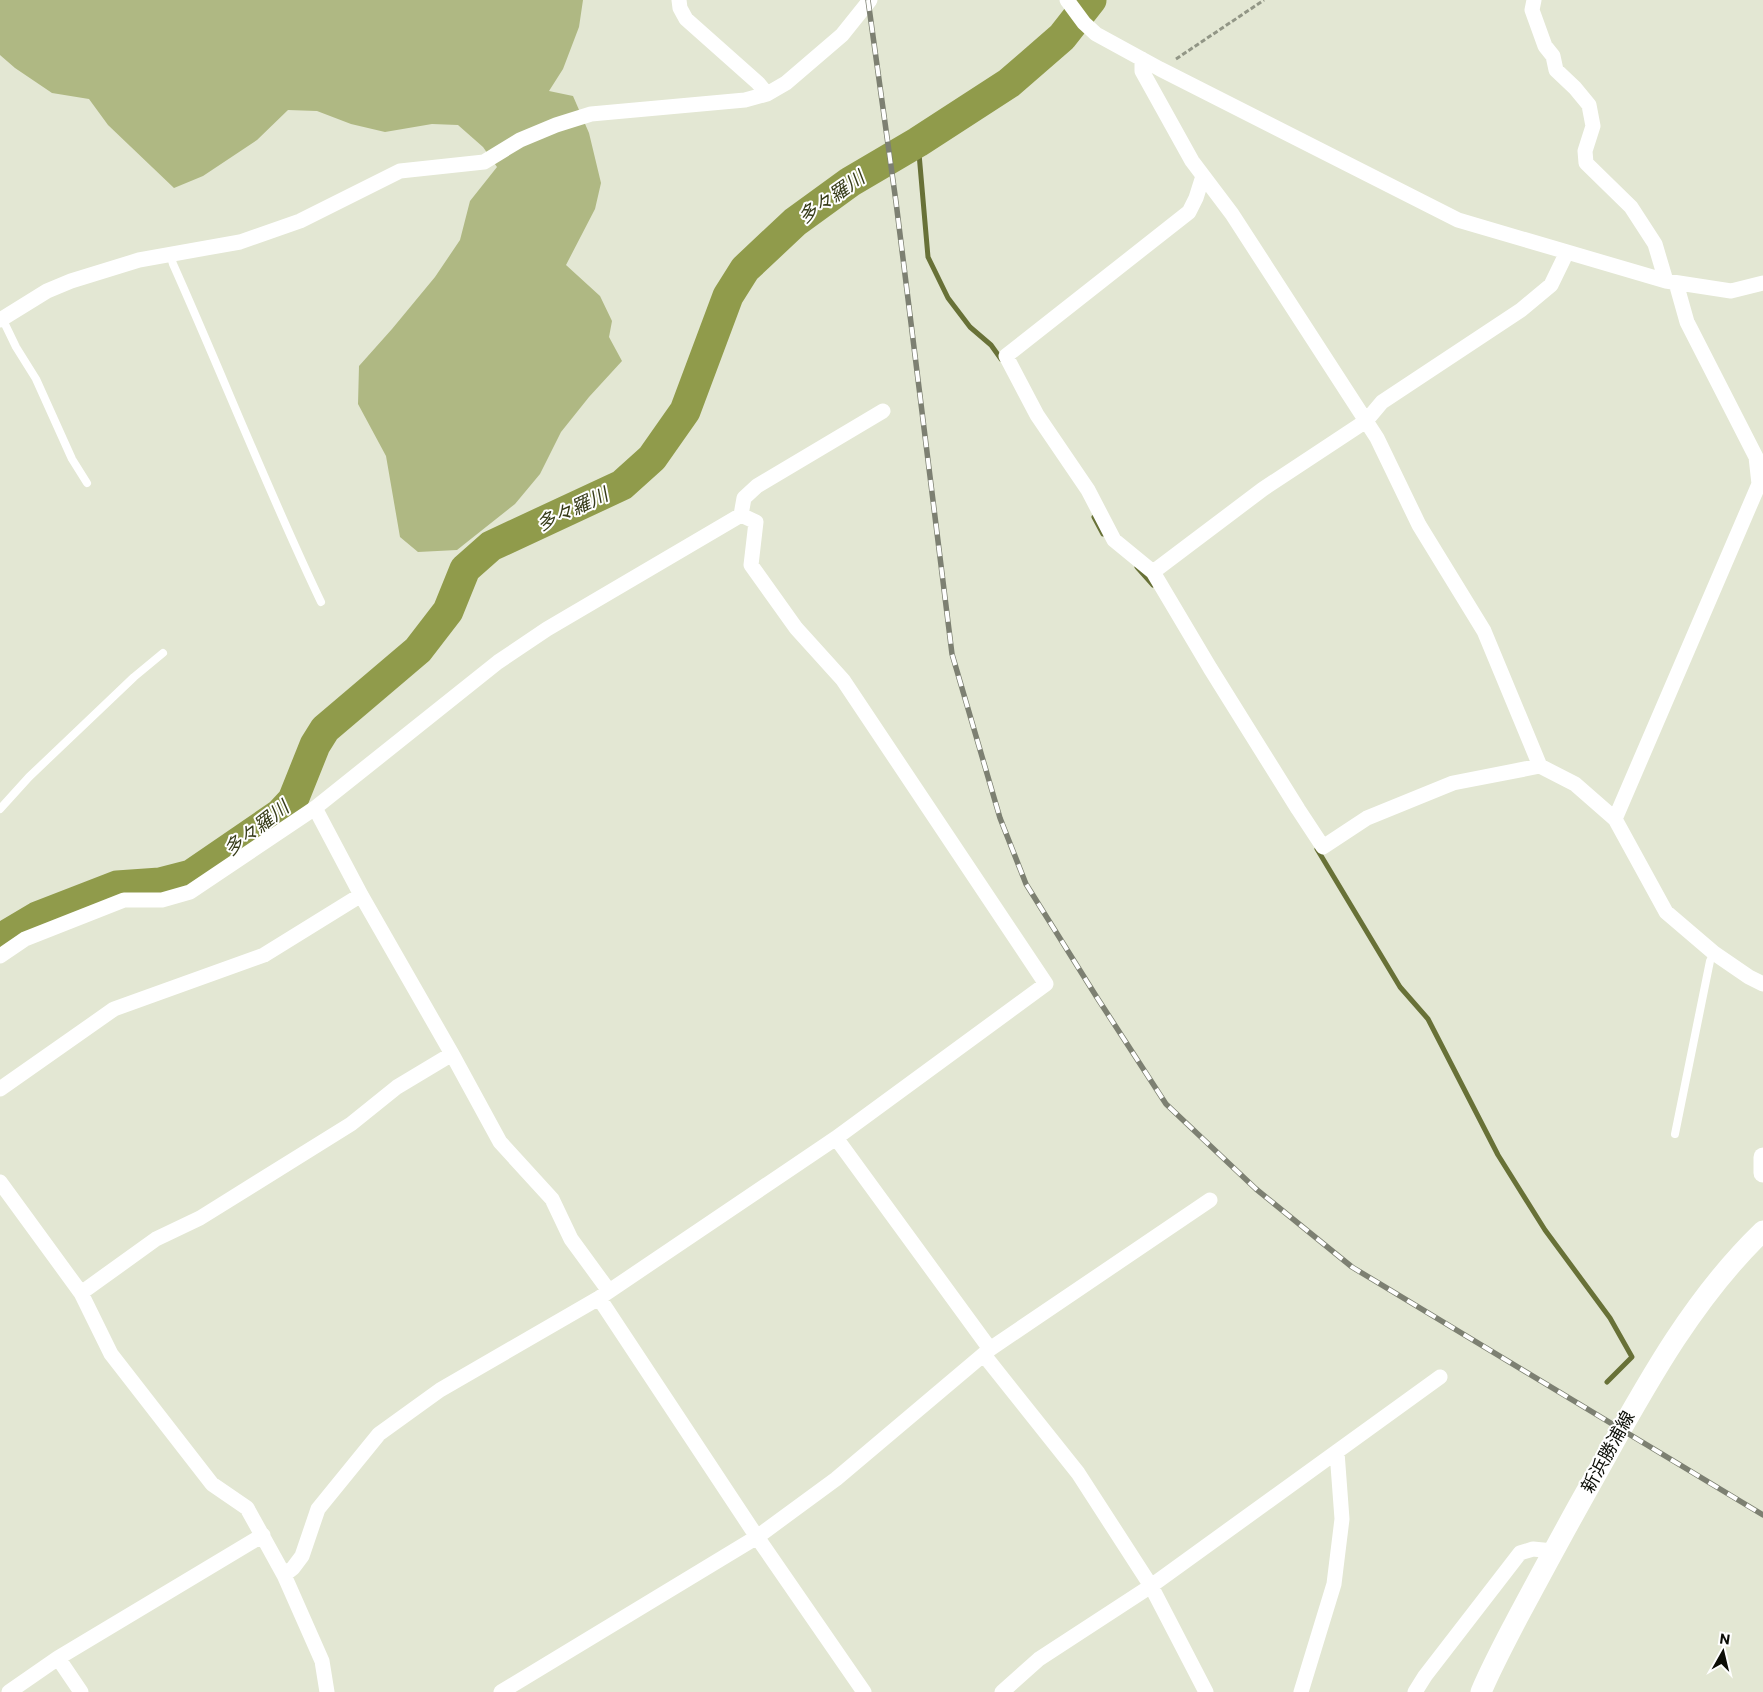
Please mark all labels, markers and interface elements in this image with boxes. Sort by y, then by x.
water label: 多々羅川 [793,164,870,228]
water label: 多々羅川 [532,481,613,535]
water label: 多々羅川 [219,794,294,860]
street label: 新浜勝浦線 [1576,1407,1639,1496]
north arrow [1698,1627,1748,1677]
text: N [1718,1629,1731,1648]

